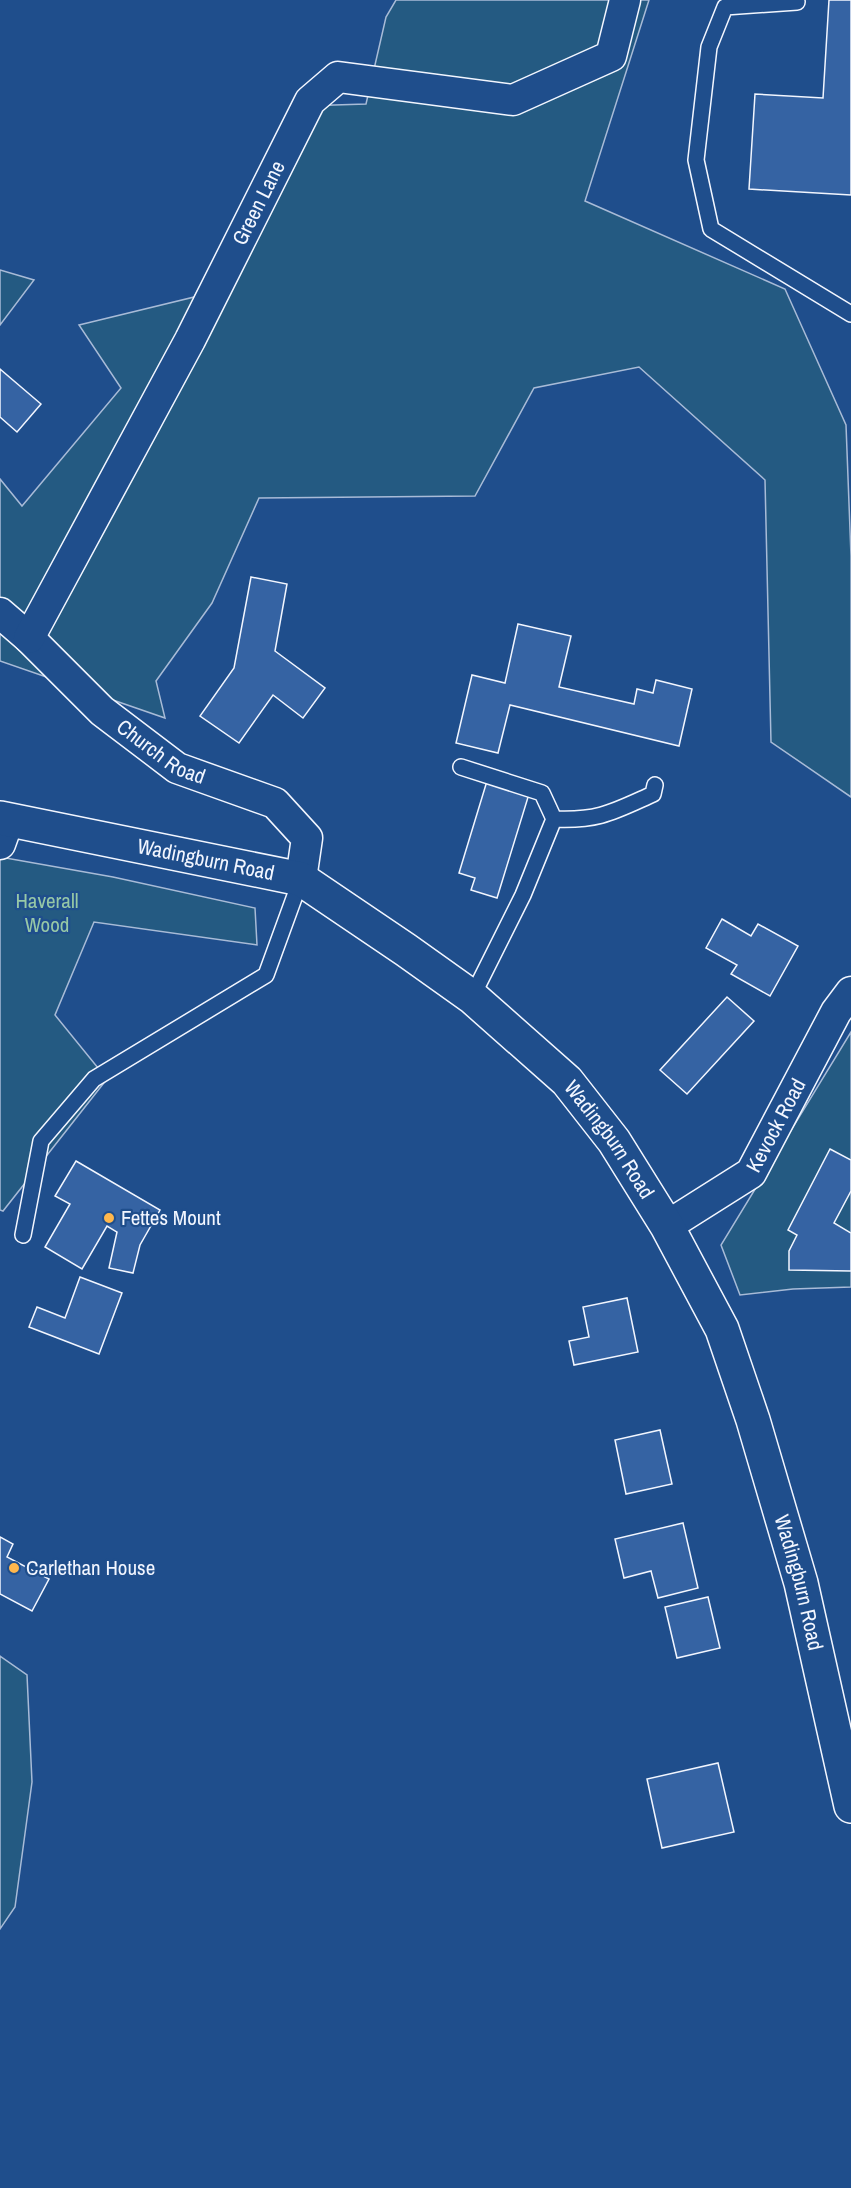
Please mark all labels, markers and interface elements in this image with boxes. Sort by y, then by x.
street label: Green Lane [225,156,292,250]
street label: Church Road [111,712,209,791]
street label: Wadingburn Road [135,831,277,887]
park label: Haverall Wood [15,886,79,939]
street label: Kevock Road [739,1073,812,1177]
street label: Wadingburn Road [558,1074,661,1204]
place label: Fettes Mount [121,1203,221,1232]
marker: Fettes Mount [102,1211,116,1225]
street label: Wadingburn Road [768,1511,831,1653]
place label: Carlethan House [26,1553,155,1582]
marker: Carlethan House [7,1561,21,1575]

